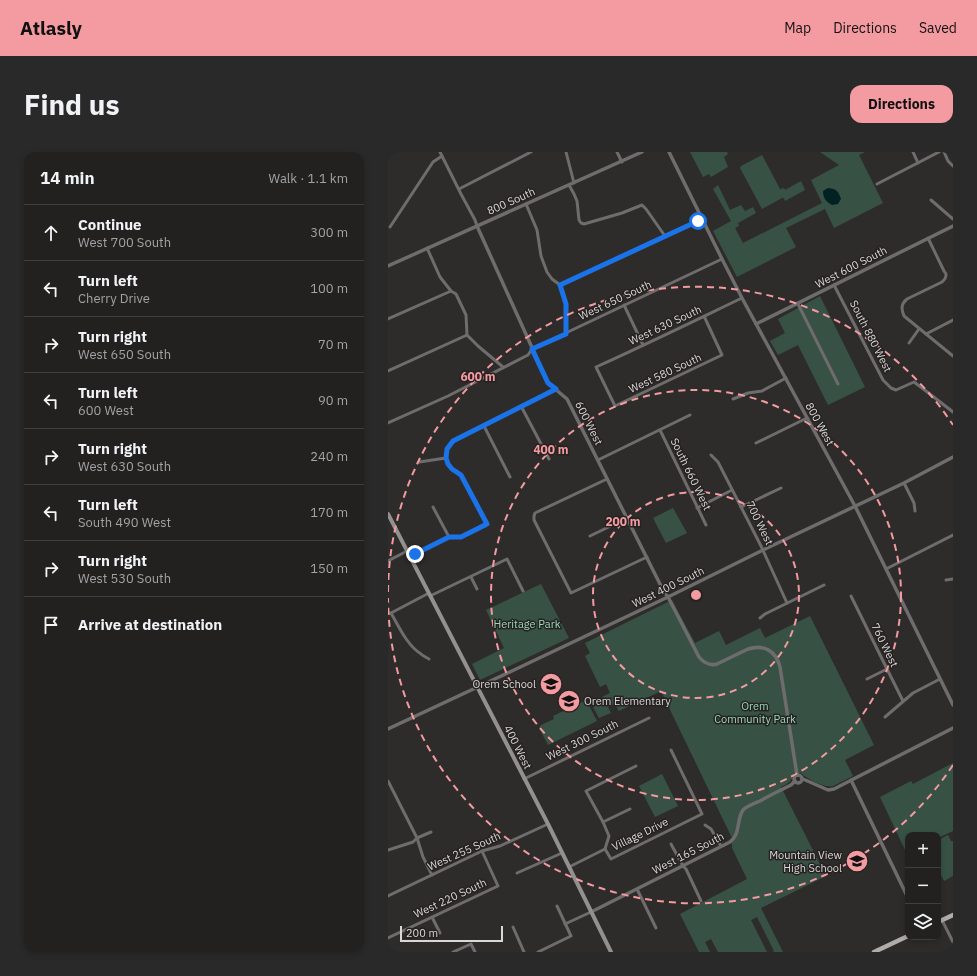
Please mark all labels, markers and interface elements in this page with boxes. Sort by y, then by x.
text: Atlasly [20,16,82,40]
text: Map [784,19,811,37]
text: Directions [833,19,897,37]
text: Saved [919,19,957,37]
button: Directions [850,85,953,123]
text: Find us [24,86,120,123]
text: 14 min [40,167,95,189]
text: Walk · 1.1 km [268,170,348,187]
street label: 800 South [485,184,537,218]
route start [689,212,707,230]
text: Continue [78,215,142,234]
icon: ahead [40,222,62,244]
text: 300 m [310,224,348,241]
text: West 700 South [78,234,171,251]
street label: West 600 South [813,243,889,291]
text: Turn left [78,271,138,290]
street label: West 650 South [576,277,654,323]
icon: left [40,278,62,300]
text: 100 m [310,280,348,297]
text: Cherry Drive [78,290,150,307]
street label: South 880 West [847,298,895,374]
street label: West 630 South [626,302,704,348]
text: Turn right [78,327,147,346]
icon: right [40,334,62,356]
text: 70 m [318,336,348,353]
text: West 650 South [78,346,171,363]
street label: West 580 South [626,350,704,396]
text: 600 m [460,369,496,384]
text: Turn left [78,383,138,402]
icon: left [40,390,62,412]
text: 90 m [318,392,348,409]
street label: 600 West [572,399,606,447]
street label: 800 West [802,400,838,448]
text: 600 West [78,402,134,419]
street label: South 660 West [667,436,715,513]
text: Turn right [78,439,147,458]
text: 400 m [533,442,569,457]
icon: right [40,446,62,468]
text: 240 m [310,448,348,465]
text: West 630 South [78,458,171,475]
text: Turn left [78,495,138,514]
street label: 700 West [743,499,777,547]
icon: left [40,502,62,524]
text: 170 m [310,504,348,521]
text: South 490 West [78,514,171,531]
text: 200 m [605,514,641,529]
route end [406,545,424,563]
text: Turn right [78,551,147,570]
icon: right [40,558,62,580]
text: 150 m [310,560,348,577]
street label: West 400 South [630,563,706,611]
text: West 530 South [78,570,171,587]
centre of rings [689,588,703,602]
icon: arrive [40,614,62,636]
text: Arrive at destination [78,615,222,634]
park label: Heritage Park [494,617,561,631]
street label: 760 West [868,621,902,669]
school or university icon: Orem School [538,671,564,697]
place label: Orem School [473,677,536,691]
school or university icon: Orem Elementary [556,688,582,714]
place label: Orem Elementary [584,694,671,708]
park label: Orem Community Park [714,699,796,726]
street label: West 300 South [544,716,620,764]
street label: 400 West [501,723,535,771]
street label: Village Drive [609,814,671,854]
street label: West 255 South [425,829,503,873]
street label: West 165 South [650,829,726,877]
map controls [905,832,941,940]
button: + [905,832,941,868]
place label: Mountain View High School [769,848,843,875]
school or university icon: Mountain View High School [844,848,870,874]
button: − [905,868,941,904]
street label: West 220 South [411,875,489,921]
button: layers [905,904,941,940]
scale bar [400,924,503,943]
text: 200 m [406,926,438,940]

